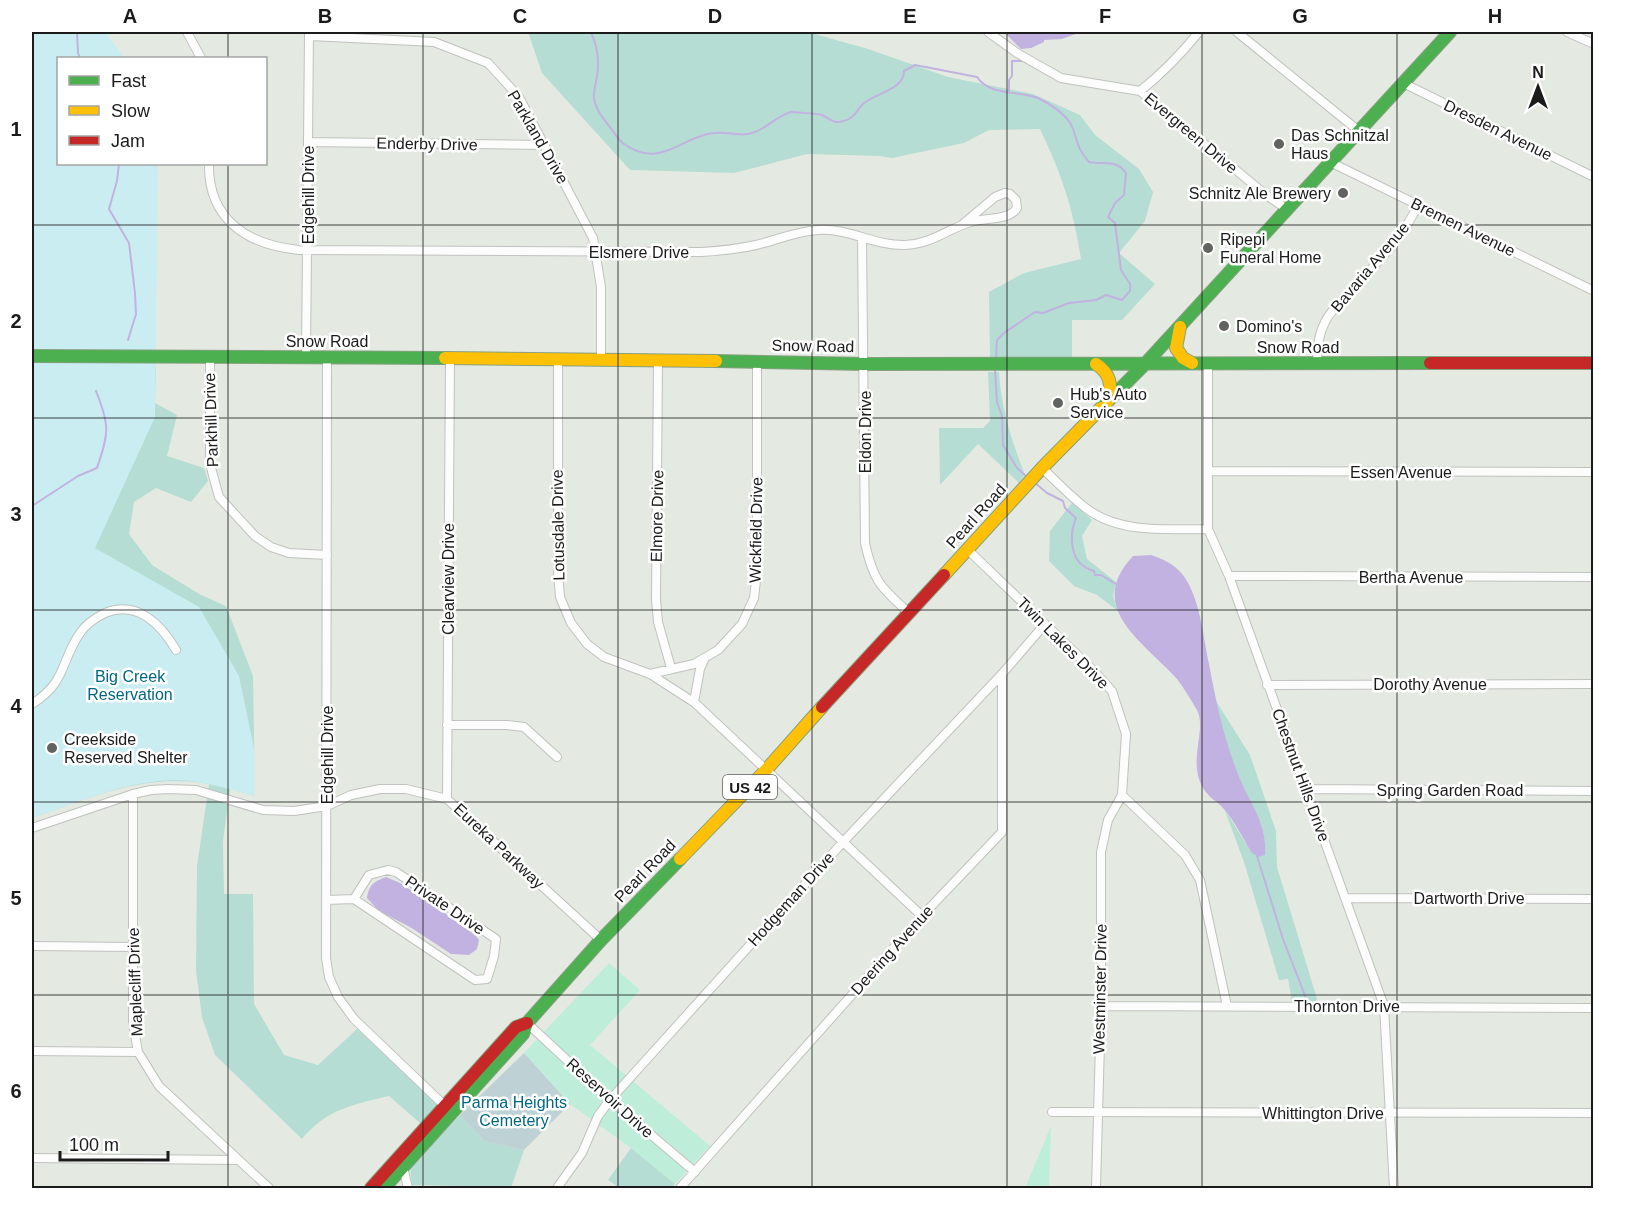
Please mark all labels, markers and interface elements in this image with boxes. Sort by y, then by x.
text: A [123,5,137,27]
text: B [318,5,332,27]
text: C [513,5,527,27]
text: D [708,5,722,27]
text: E [903,5,917,27]
text: F [1099,5,1111,27]
text: G [1292,5,1308,27]
text: H [1488,5,1502,27]
legend [57,57,267,165]
north arrow [1508,57,1568,117]
text: N [1532,64,1544,81]
text: Fast [111,71,146,91]
street label: Parkland Drive [504,87,572,187]
street label: Evergreen Drive [1141,89,1241,177]
street label: Dresden Avenue [1441,96,1555,164]
text: Slow [111,101,151,121]
text: 1 [10,118,22,140]
place label: Das Schnitzal Haus [1291,127,1389,162]
text: Jam [111,131,145,151]
street label: Enderby Drive [376,135,478,153]
marker: Das Schnitzal Haus [1272,137,1286,151]
street label: Edgehill Drive [300,146,317,244]
place label: Schnitz Ale Brewery [1189,185,1331,202]
marker: Schnitz Ale Brewery [1336,186,1350,200]
street label: Bremen Avenue [1408,194,1518,260]
street label: Bavaria Avenue [1328,219,1413,315]
place label: Ripepi Funeral Home [1220,231,1321,266]
marker: Ripepi Funeral Home [1201,241,1215,255]
street label: Elsmere Drive [589,244,689,261]
text: 2 [10,310,22,332]
place label: Domino's [1236,318,1302,335]
marker: Domino's [1217,319,1231,333]
street label: Snow Road [286,333,368,350]
street label: Snow Road [771,337,855,355]
street label: Snow Road [1257,339,1339,356]
street label: Parkhill Drive [201,373,221,467]
place label: Hub's Auto Service [1070,386,1147,421]
street label: Eldon Drive [857,391,874,473]
marker: Hub's Auto Service [1051,396,1065,410]
street label: Essen Avenue [1350,464,1452,481]
street label: Lotusdale Drive [549,469,567,581]
street label: Elmore Drive [648,470,666,562]
street label: Wickfield Drive [747,477,765,583]
street label: Pearl Road [943,481,1009,551]
text: 3 [10,503,22,525]
street label: Clearview Drive [440,523,457,635]
street label: Bertha Avenue [1359,569,1463,586]
street label: Twin Lakes Drive [1014,594,1112,692]
park label: Big Creek Reservation [87,668,173,703]
street label: Dorothy Avenue [1373,676,1487,693]
text: 4 [10,695,22,717]
street label: Edgehill Drive [319,706,336,804]
street label: Chestnut Hills Drive [1269,706,1333,844]
place label: Creekside Reserved Shelter [64,731,188,766]
marker: Creekside Reserved Shelter [45,741,59,755]
road number: US 42 [723,775,777,799]
street label: Spring Garden Road [1377,782,1523,799]
street label: Eureka Parkway [451,800,547,892]
street label: Pearl Road [611,836,679,906]
street label: Hodgeman Drive [745,849,838,949]
street label: Private Drive [402,872,488,938]
text: 5 [10,887,22,909]
street label: Dartworth Drive [1413,890,1525,907]
street label: Deering Avenue [848,902,936,998]
street label: Westminster Drive [1090,924,1110,1054]
street label: Maplecliff Drive [125,927,145,1037]
street label: Thornton Drive [1294,998,1400,1015]
street label: Reservoir Drive [563,1055,657,1141]
text: 6 [10,1080,22,1102]
park label: Parma Heights Cemetery [461,1094,567,1129]
street label: Whittington Drive [1262,1105,1384,1122]
scale bar [60,1124,168,1162]
text: 100 m [69,1135,119,1155]

